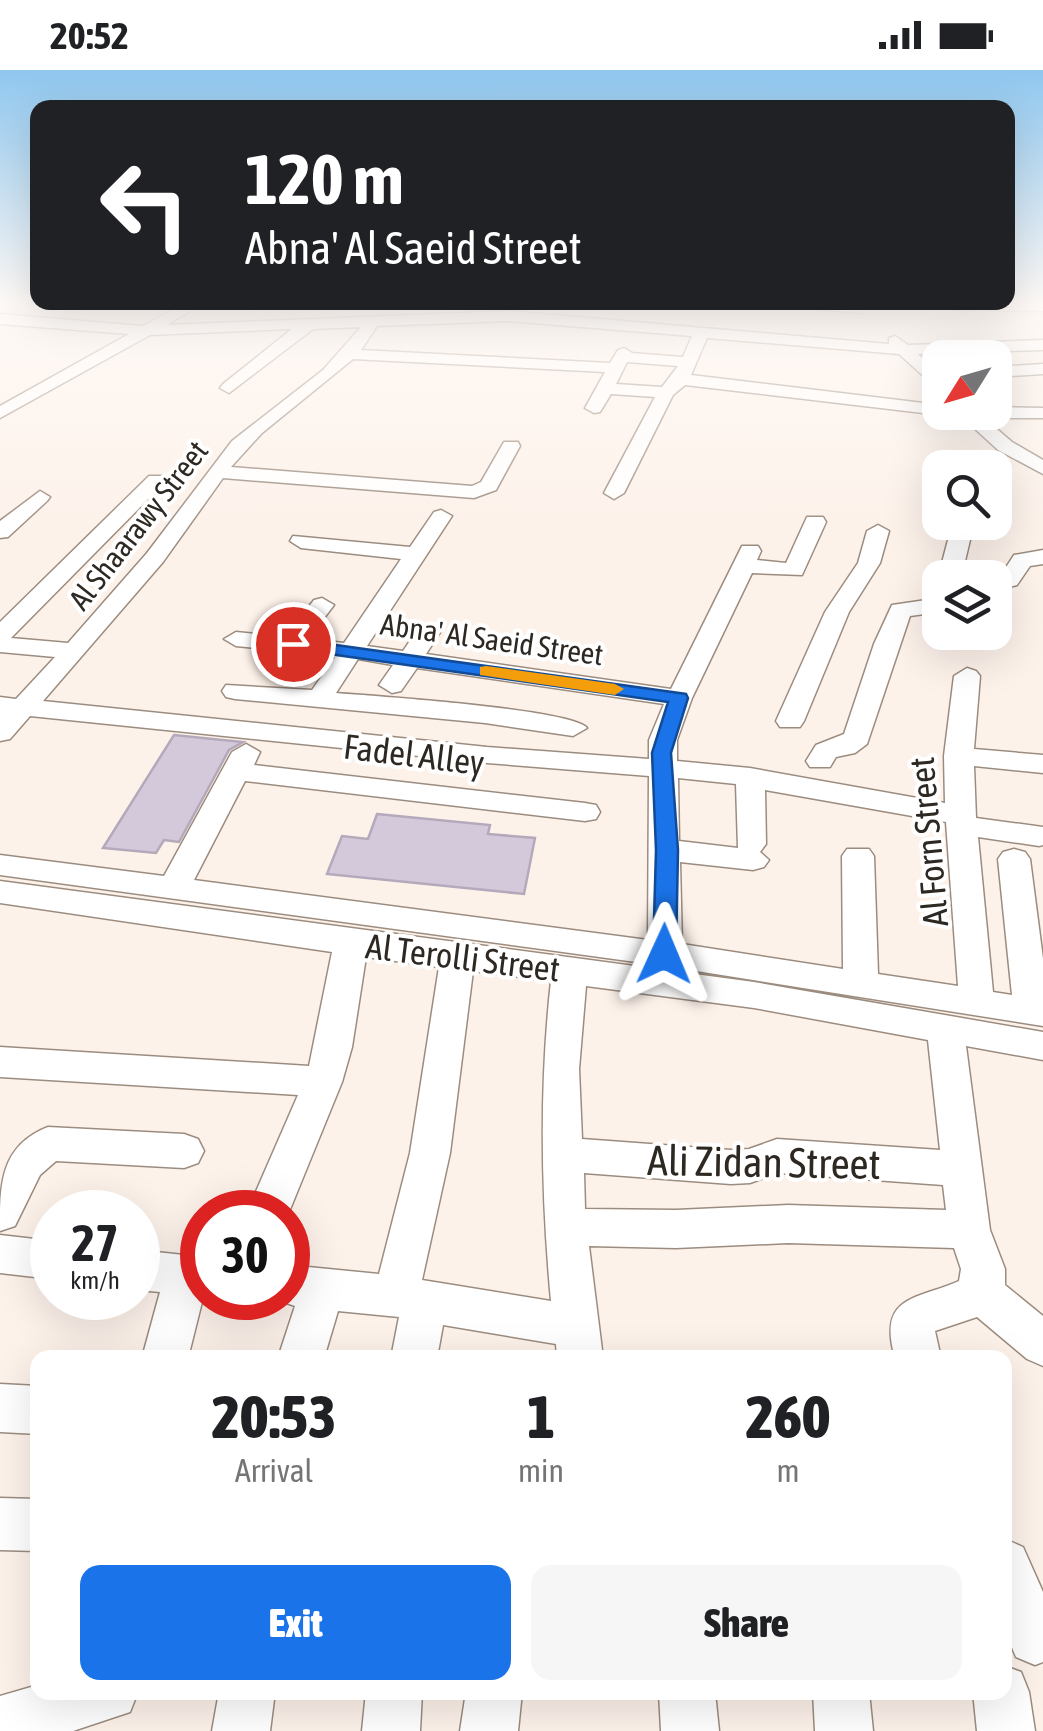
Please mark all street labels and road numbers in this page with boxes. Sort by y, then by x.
street label: Al Shaarawy Street [62,434,214,616]
street label: Abna' Al Saeid Street [379,607,605,671]
street label: Fadel Alley [341,726,487,782]
street label: Al Forn Street [901,756,955,928]
street label: Al Terolli Street [364,925,562,989]
street label: Ali Zidan Street [647,1136,881,1188]

